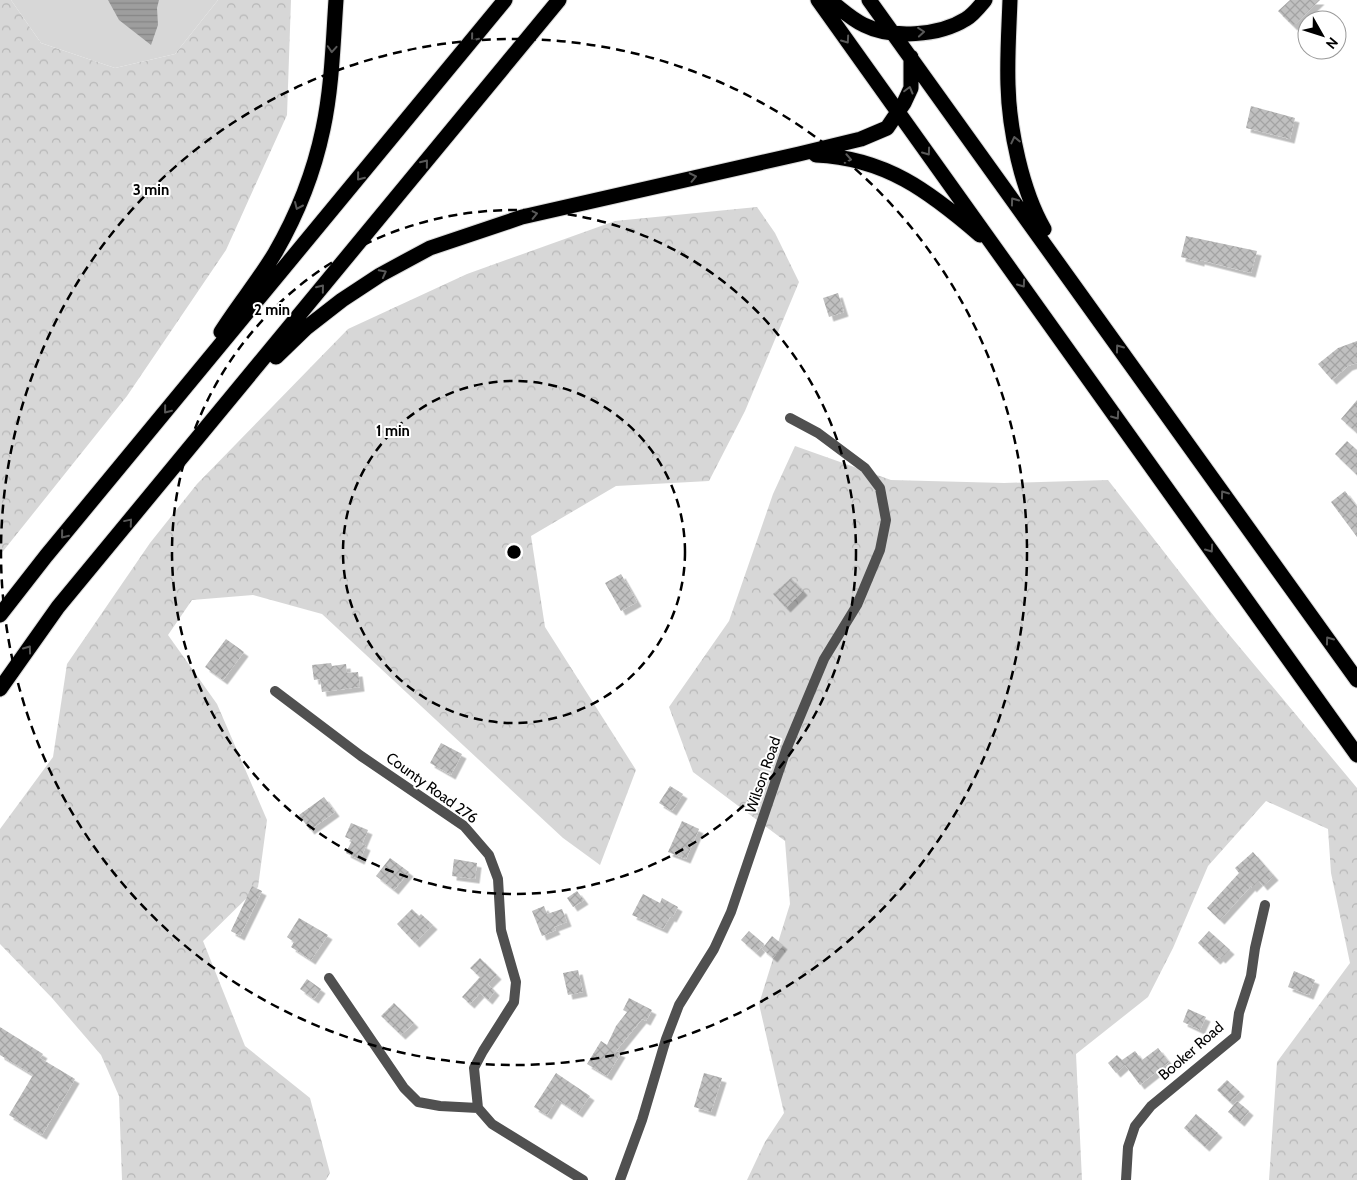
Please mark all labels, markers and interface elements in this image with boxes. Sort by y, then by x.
north arrow [1297,10,1347,60]
one-way arrow [917,27,925,38]
one-way arrow [471,32,480,41]
one-way arrow [840,34,849,44]
text: N [1322,34,1342,53]
one-way arrow [327,45,338,53]
one-way arrow [903,86,914,94]
one-way arrow [1010,135,1021,144]
one-way arrow [921,146,930,156]
one-way arrow [843,153,852,163]
one-way arrow [419,160,427,169]
one-way arrow [356,171,365,180]
one-way arrow [688,173,697,183]
text: 3 min [133,181,169,199]
one-way arrow [1011,197,1020,207]
one-way arrow [293,201,304,210]
one-way arrow [530,209,539,220]
one-way arrow [378,269,387,279]
one-way arrow [1016,278,1025,288]
one-way arrow [316,285,325,294]
text: 2 min [254,301,290,319]
one-way arrow [1116,344,1125,353]
one-way arrow [164,404,172,413]
one-way arrow [1110,410,1119,420]
text: 1 min [376,422,410,440]
one-way arrow [1221,490,1230,500]
one-way arrow [123,519,131,528]
one-way arrow [61,529,69,538]
centre of rings [505,543,523,561]
one-way arrow [1204,543,1213,553]
one-way arrow [1326,637,1335,646]
one-way arrow [22,645,31,655]
street label: Wilson Road [742,734,784,816]
street label: County Road 276 [383,749,481,827]
street label: Booker Road [1155,1018,1227,1084]

